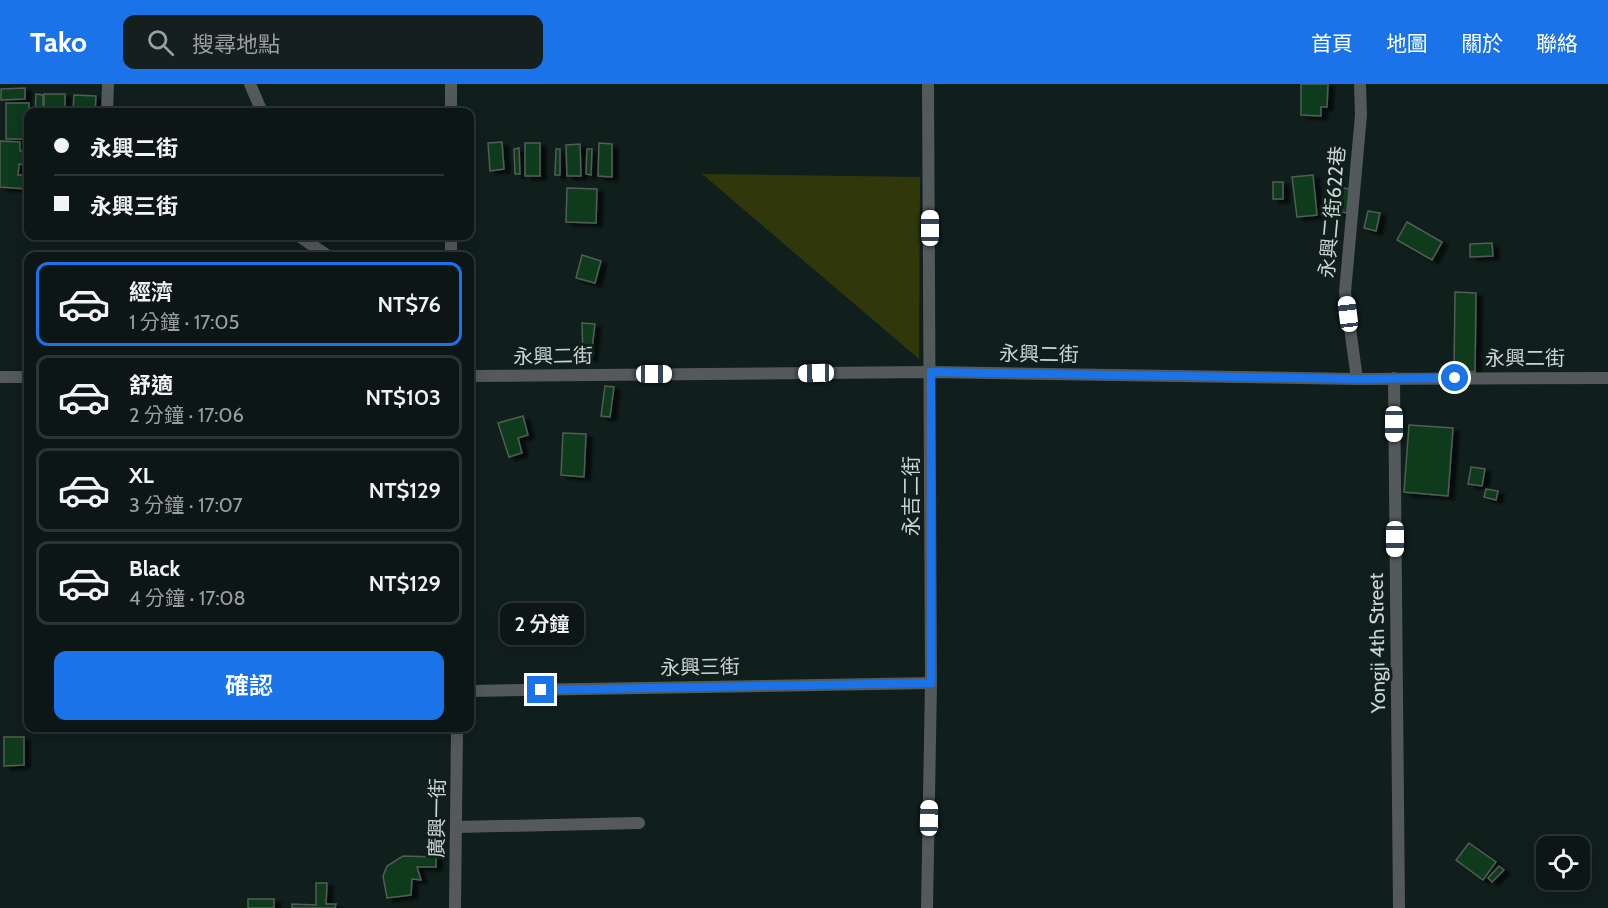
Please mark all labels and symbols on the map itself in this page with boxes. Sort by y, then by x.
street label: 永興二街622巷 [1314,145,1350,279]
car [921,210,939,246]
car [1337,295,1359,333]
street label: 永興二街 [999,341,1079,367]
street label: 永興二街 [513,343,593,369]
street label: 永興二街 [1485,346,1565,370]
car [798,364,834,382]
route start [1441,364,1468,391]
car [636,365,672,383]
car [1385,406,1403,442]
street label: 永吉二街 [899,456,923,536]
car [1386,521,1404,557]
street label: Yongji 4th Street [1364,572,1390,714]
callout: 2 分鐘 [499,603,583,645]
street label: 永興三街 [660,654,740,680]
route end [527,676,554,703]
street label: 廣興一街 [424,778,450,858]
car [920,800,938,836]

